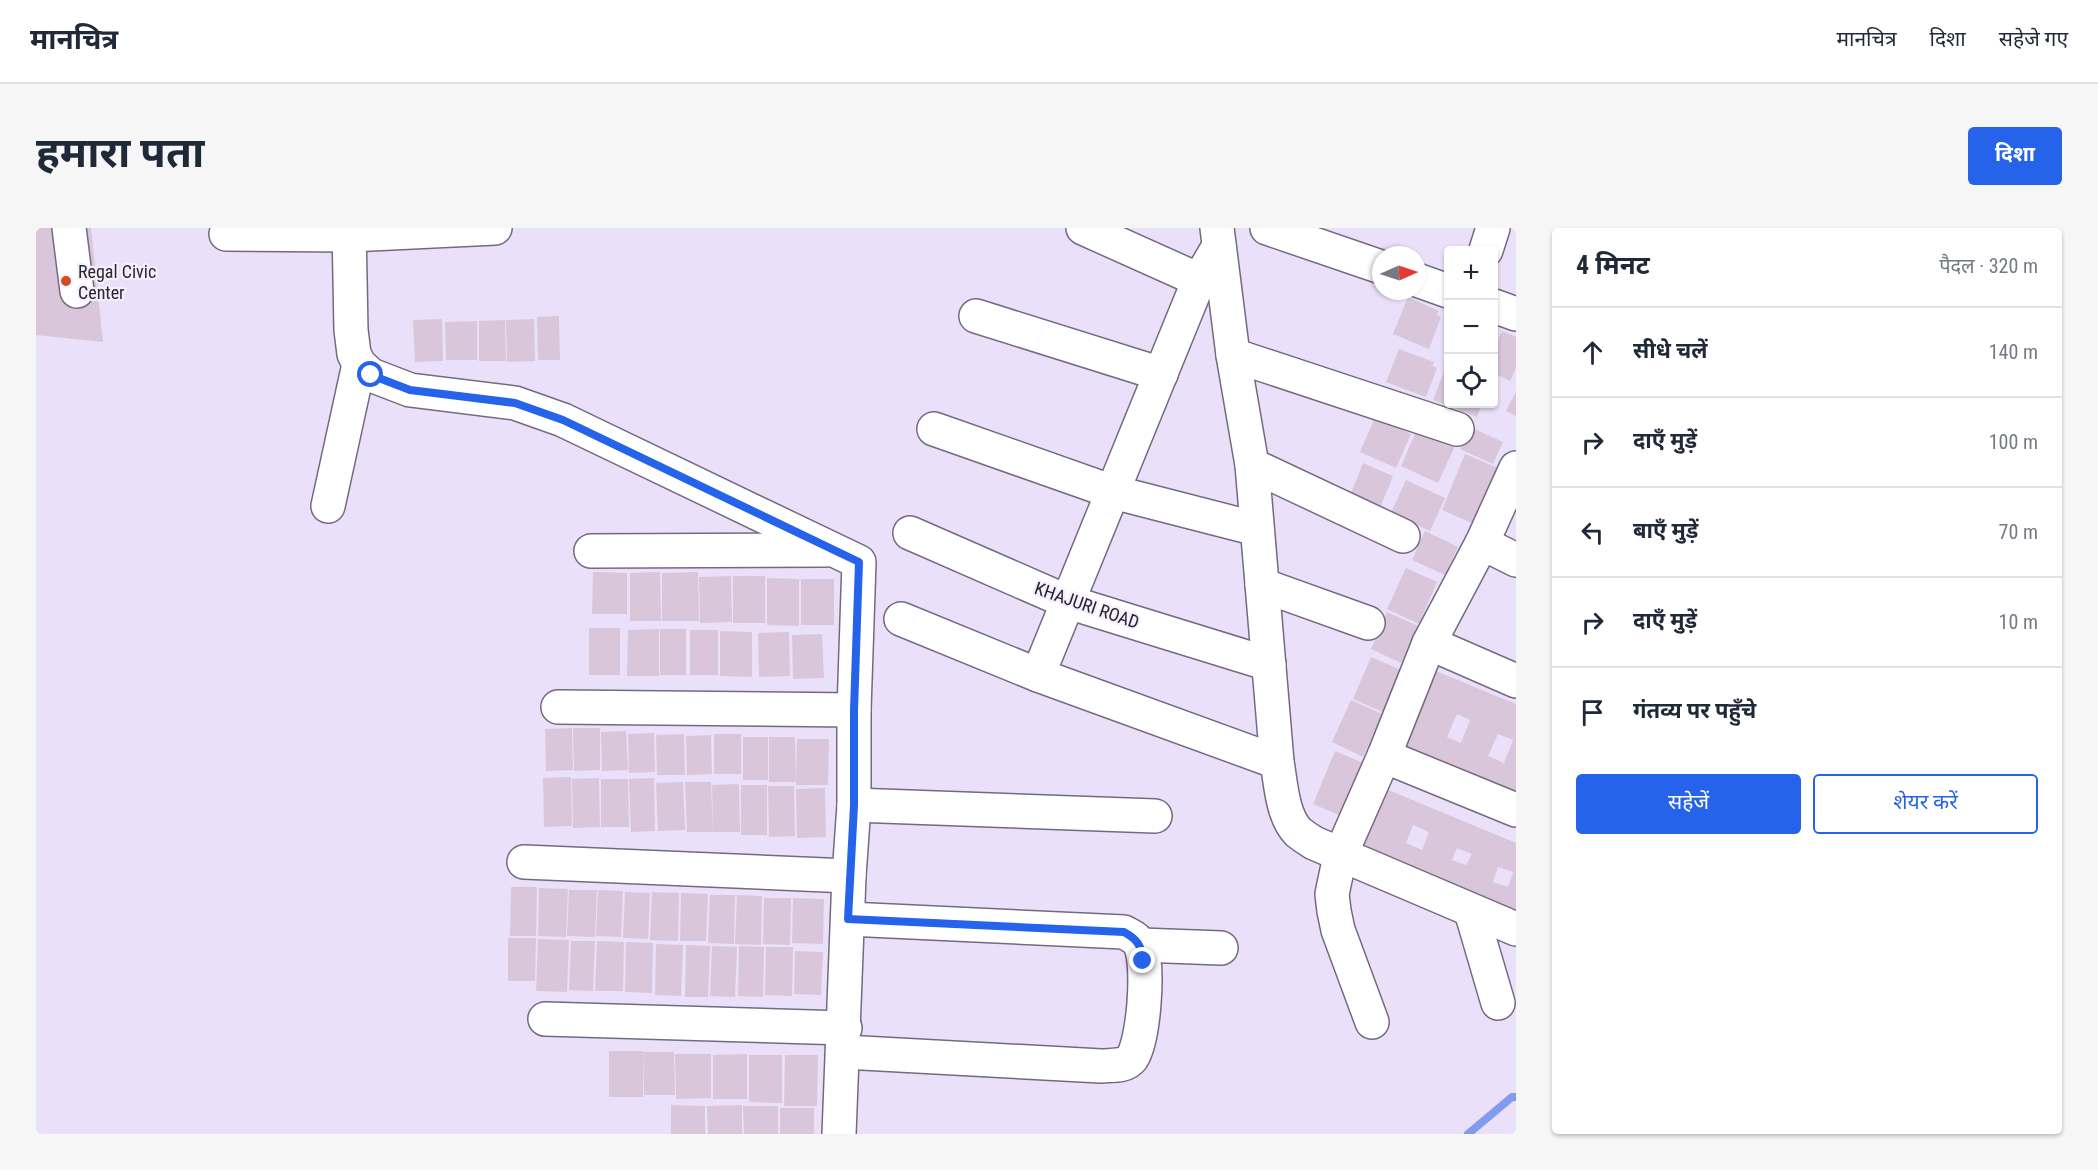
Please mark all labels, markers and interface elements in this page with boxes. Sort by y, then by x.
text: मानचित्र [30,23,118,56]
text: मानचित्र [1836,27,1897,51]
text: दिशा [1930,27,1966,51]
text: सहेजे गए [1999,27,2068,51]
button: दिशा [1968,127,2062,185]
text: हमारा पता [36,128,204,177]
north arrow [1372,246,1426,300]
map controls [1444,246,1498,408]
button: + [1444,246,1498,300]
text: 4 मिनट [1576,250,1650,280]
text: पैदल · 320 m [1939,254,2038,278]
place label: Regal Civic Center [78,261,156,303]
marker: Regal Civic Center [59,274,73,288]
button: − [1444,300,1498,354]
icon: ahead [1576,336,1609,369]
text: सीधे चलें [1633,338,1707,363]
text: 140 m [1989,340,2038,364]
button: locate [1444,354,1498,408]
route start [357,361,383,387]
icon: right [1576,426,1609,459]
text: दाएँ मुड़ें [1633,428,1697,453]
text: 100 m [1989,430,2038,454]
icon: left [1576,516,1609,549]
text: बाएँ मुड़ें [1633,518,1698,543]
text: 70 m [1999,520,2038,544]
street label: KHAJURI ROAD [1032,577,1142,633]
icon: right [1576,606,1609,639]
text: दाएँ मुड़ें [1633,608,1697,633]
text: 10 m [1999,610,2038,634]
icon: arrive [1576,696,1609,729]
text: गंतव्य पर पहुँचे [1633,698,1756,723]
button: सहेजें [1576,774,1801,834]
button: शेयर करें [1813,774,2038,834]
route end [1129,947,1155,973]

